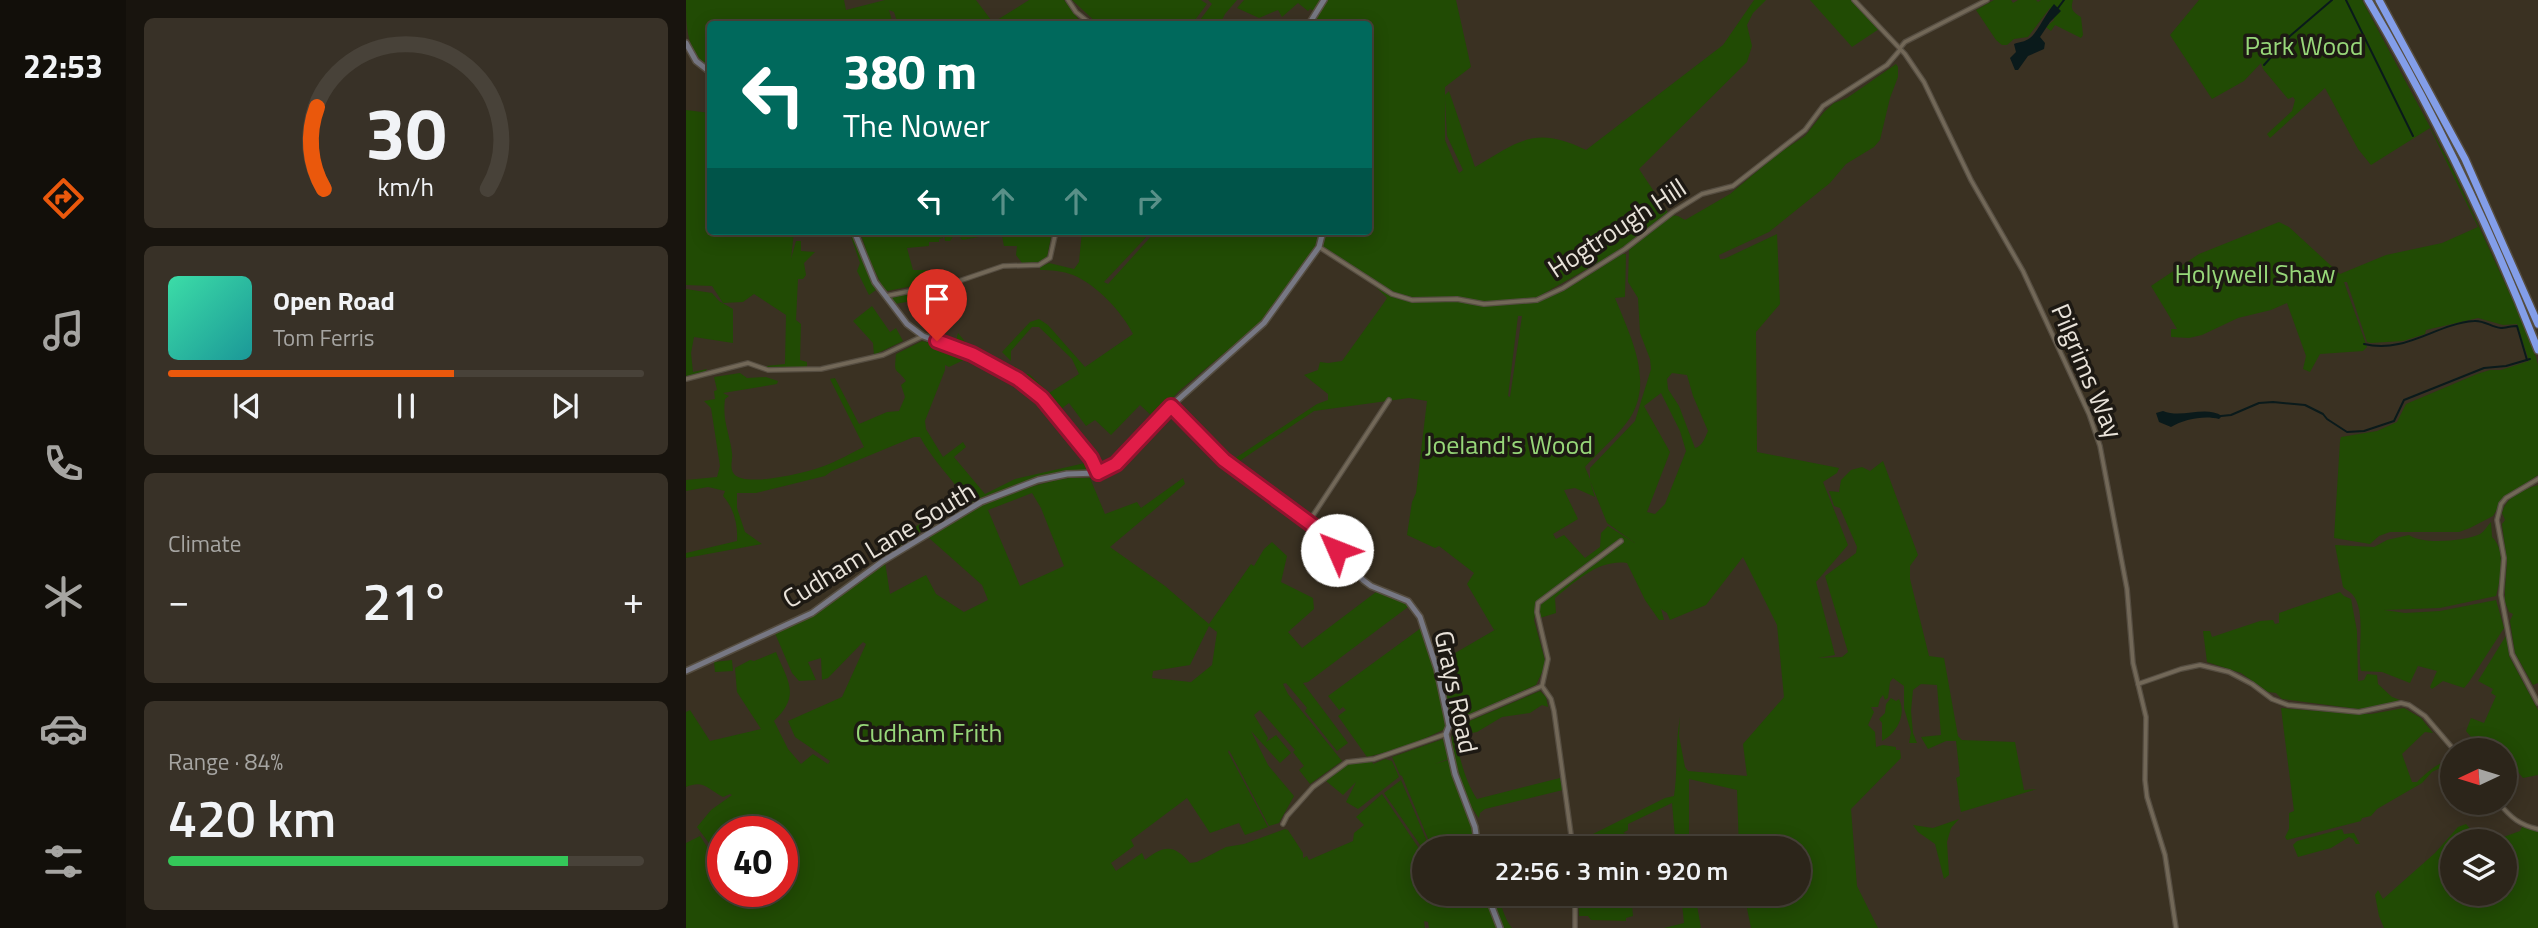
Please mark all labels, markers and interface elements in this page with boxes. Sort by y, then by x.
park label: Park Wood [2244,26,2364,65]
text: 380 m [843,33,977,108]
text: 22:53 [23,42,103,90]
icon: left [728,49,819,140]
text: 30 [365,77,447,187]
text: The Nower [843,101,990,149]
text: km/h [378,168,434,206]
street label: Hogtrough Hill [1540,168,1694,287]
icon: directions [39,174,88,223]
icon: left [911,182,949,220]
icon: ahead [984,182,1022,220]
icon: ahead [1057,182,1095,220]
icon: right [1130,182,1168,220]
park label: Holywell Shaw [2174,254,2336,293]
pin [907,269,967,341]
icon: arrive [918,280,956,318]
text: Open Road [273,281,395,320]
street label: Pilgrims Way [2042,297,2133,444]
icon: music [39,306,88,355]
text: Tom Ferris [273,320,374,355]
icon: previous [228,387,266,425]
icon: pause [387,387,425,425]
icon: next [546,387,584,425]
park label: Joeland's Wood [1425,425,1593,464]
icon: phone [39,439,88,488]
street label: Cudham Lane South [775,471,983,618]
position arrow [1300,513,1374,587]
text: Climate [168,526,241,561]
text: 21° [362,561,450,640]
text: − [168,571,189,629]
text: + [623,571,644,629]
icon: climate [39,572,88,621]
street label: Grays Road [1424,627,1488,757]
icon: car [39,704,88,753]
park label: Cudham Frith [856,713,1002,752]
north arrow [2440,738,2516,816]
map controls [2440,738,2517,906]
text: Range · 84% [168,744,283,779]
text: 420 km [168,778,336,857]
speed limit sign: 40 [707,816,798,907]
button: layers [2440,829,2517,906]
icon: filters [39,837,88,886]
text: 22:56 · 3 min · 920 m [1495,851,1728,890]

